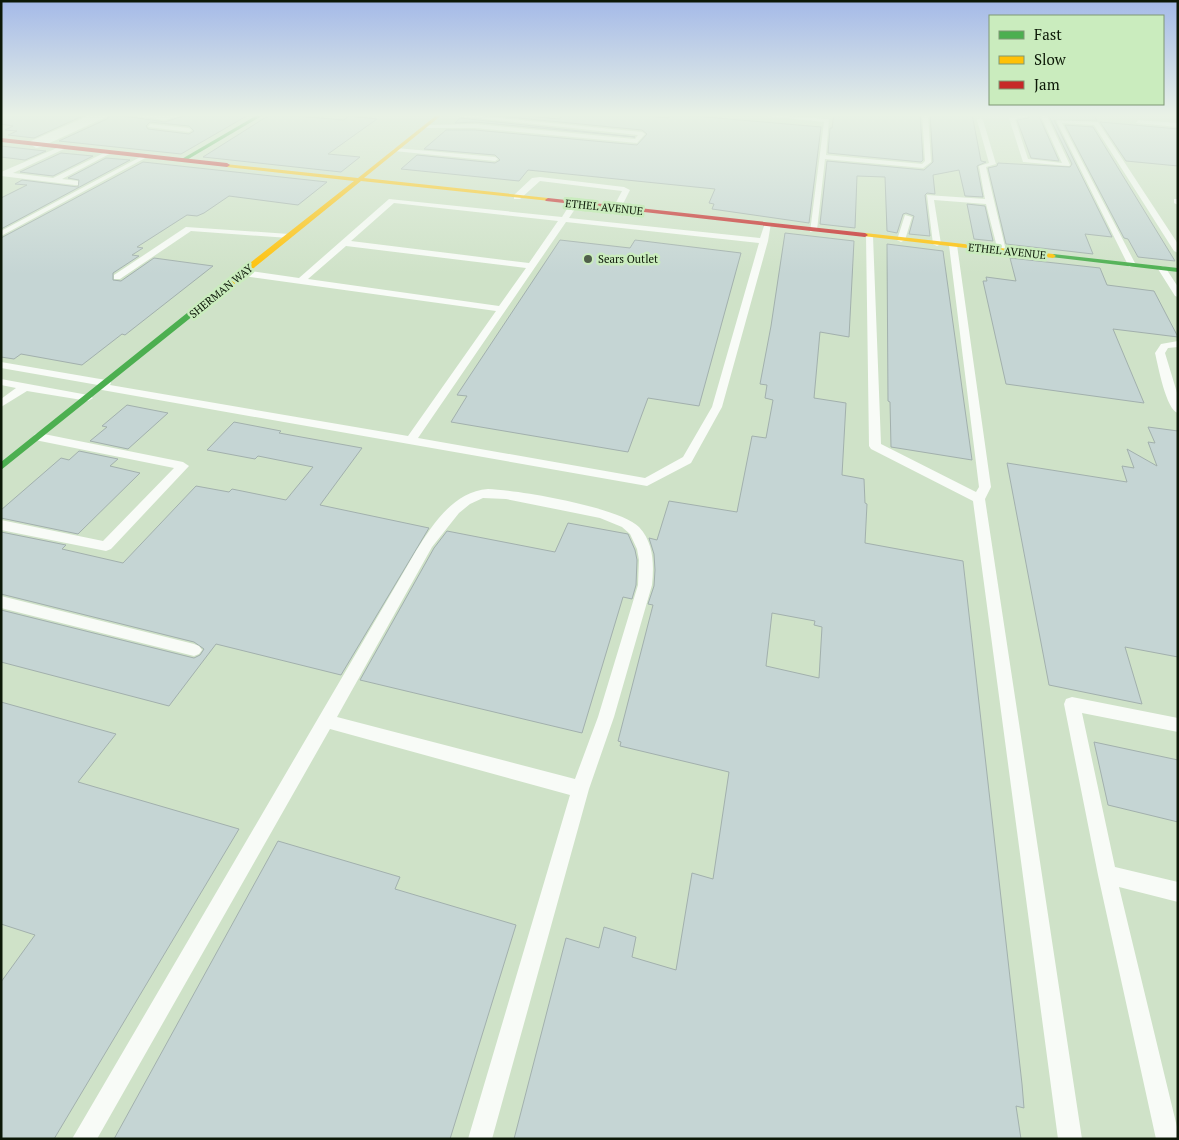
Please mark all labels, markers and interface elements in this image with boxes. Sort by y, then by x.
legend [989,15,1164,105]
text: Fast [1034,24,1062,44]
text: Slow [1034,49,1067,69]
text: Jam [1034,74,1060,94]
street label: ETHEL AVENUE [564,196,644,218]
street label: ETHEL AVENUE [967,240,1047,262]
place label: Sears Outlet [598,252,658,266]
marker: Sears Outlet [582,253,594,265]
street label: SHERMAN WAY [186,260,256,321]

